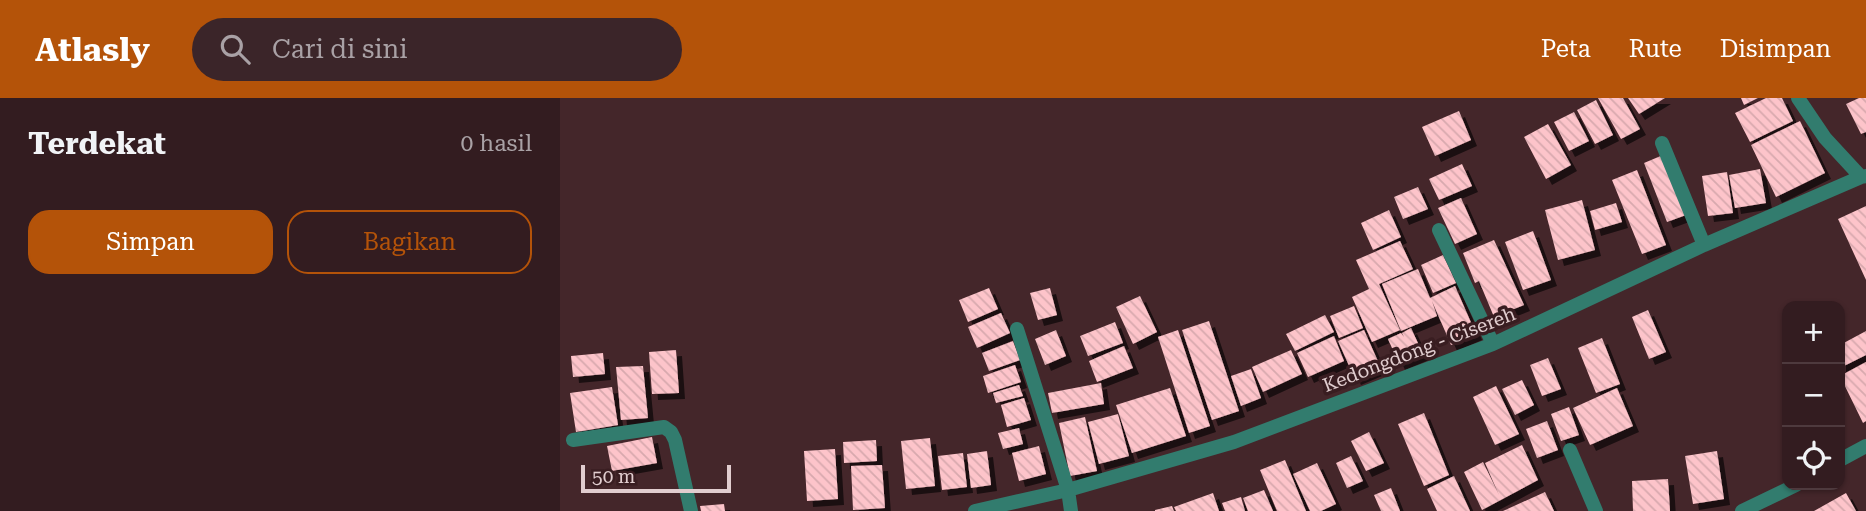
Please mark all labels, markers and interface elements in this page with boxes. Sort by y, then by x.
search box [192,18,682,81]
text: Atlasly [35,30,150,69]
icon: search [216,30,254,68]
text: Cari di sini [272,34,408,64]
text: Peta [1541,35,1591,63]
text: Rute [1629,35,1682,63]
text: Disimpan [1720,35,1831,63]
text: Terdekat [28,126,166,161]
text: 0 hasil [461,130,532,157]
button: Simpan [28,210,273,274]
button: Bagikan [287,210,532,274]
map controls [1782,301,1845,490]
button: + [1782,301,1845,364]
street label: Kedongdong - Cisereh [1319,302,1519,397]
button: − [1782,364,1845,427]
button: locate [1782,427,1845,490]
scale bar [581,462,732,494]
text: 50 m [592,465,635,488]

